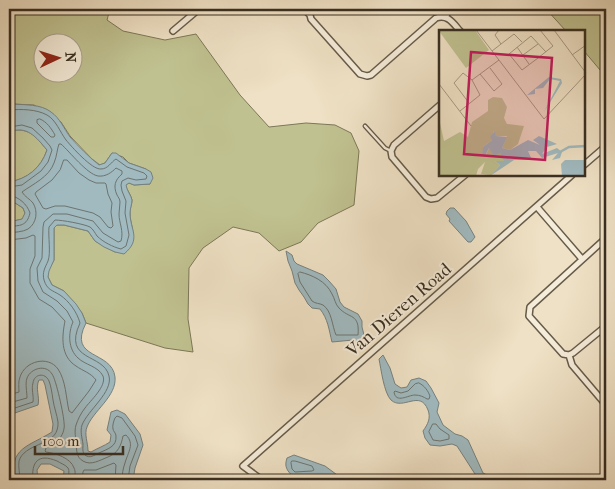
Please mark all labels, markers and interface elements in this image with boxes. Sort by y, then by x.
inset map [439,30,585,176]
north arrow [32,32,82,82]
text: N [62,51,79,63]
street label: Van Dieren Road [342,259,456,362]
scale bar [35,424,122,456]
text: 100 m [42,432,80,450]

